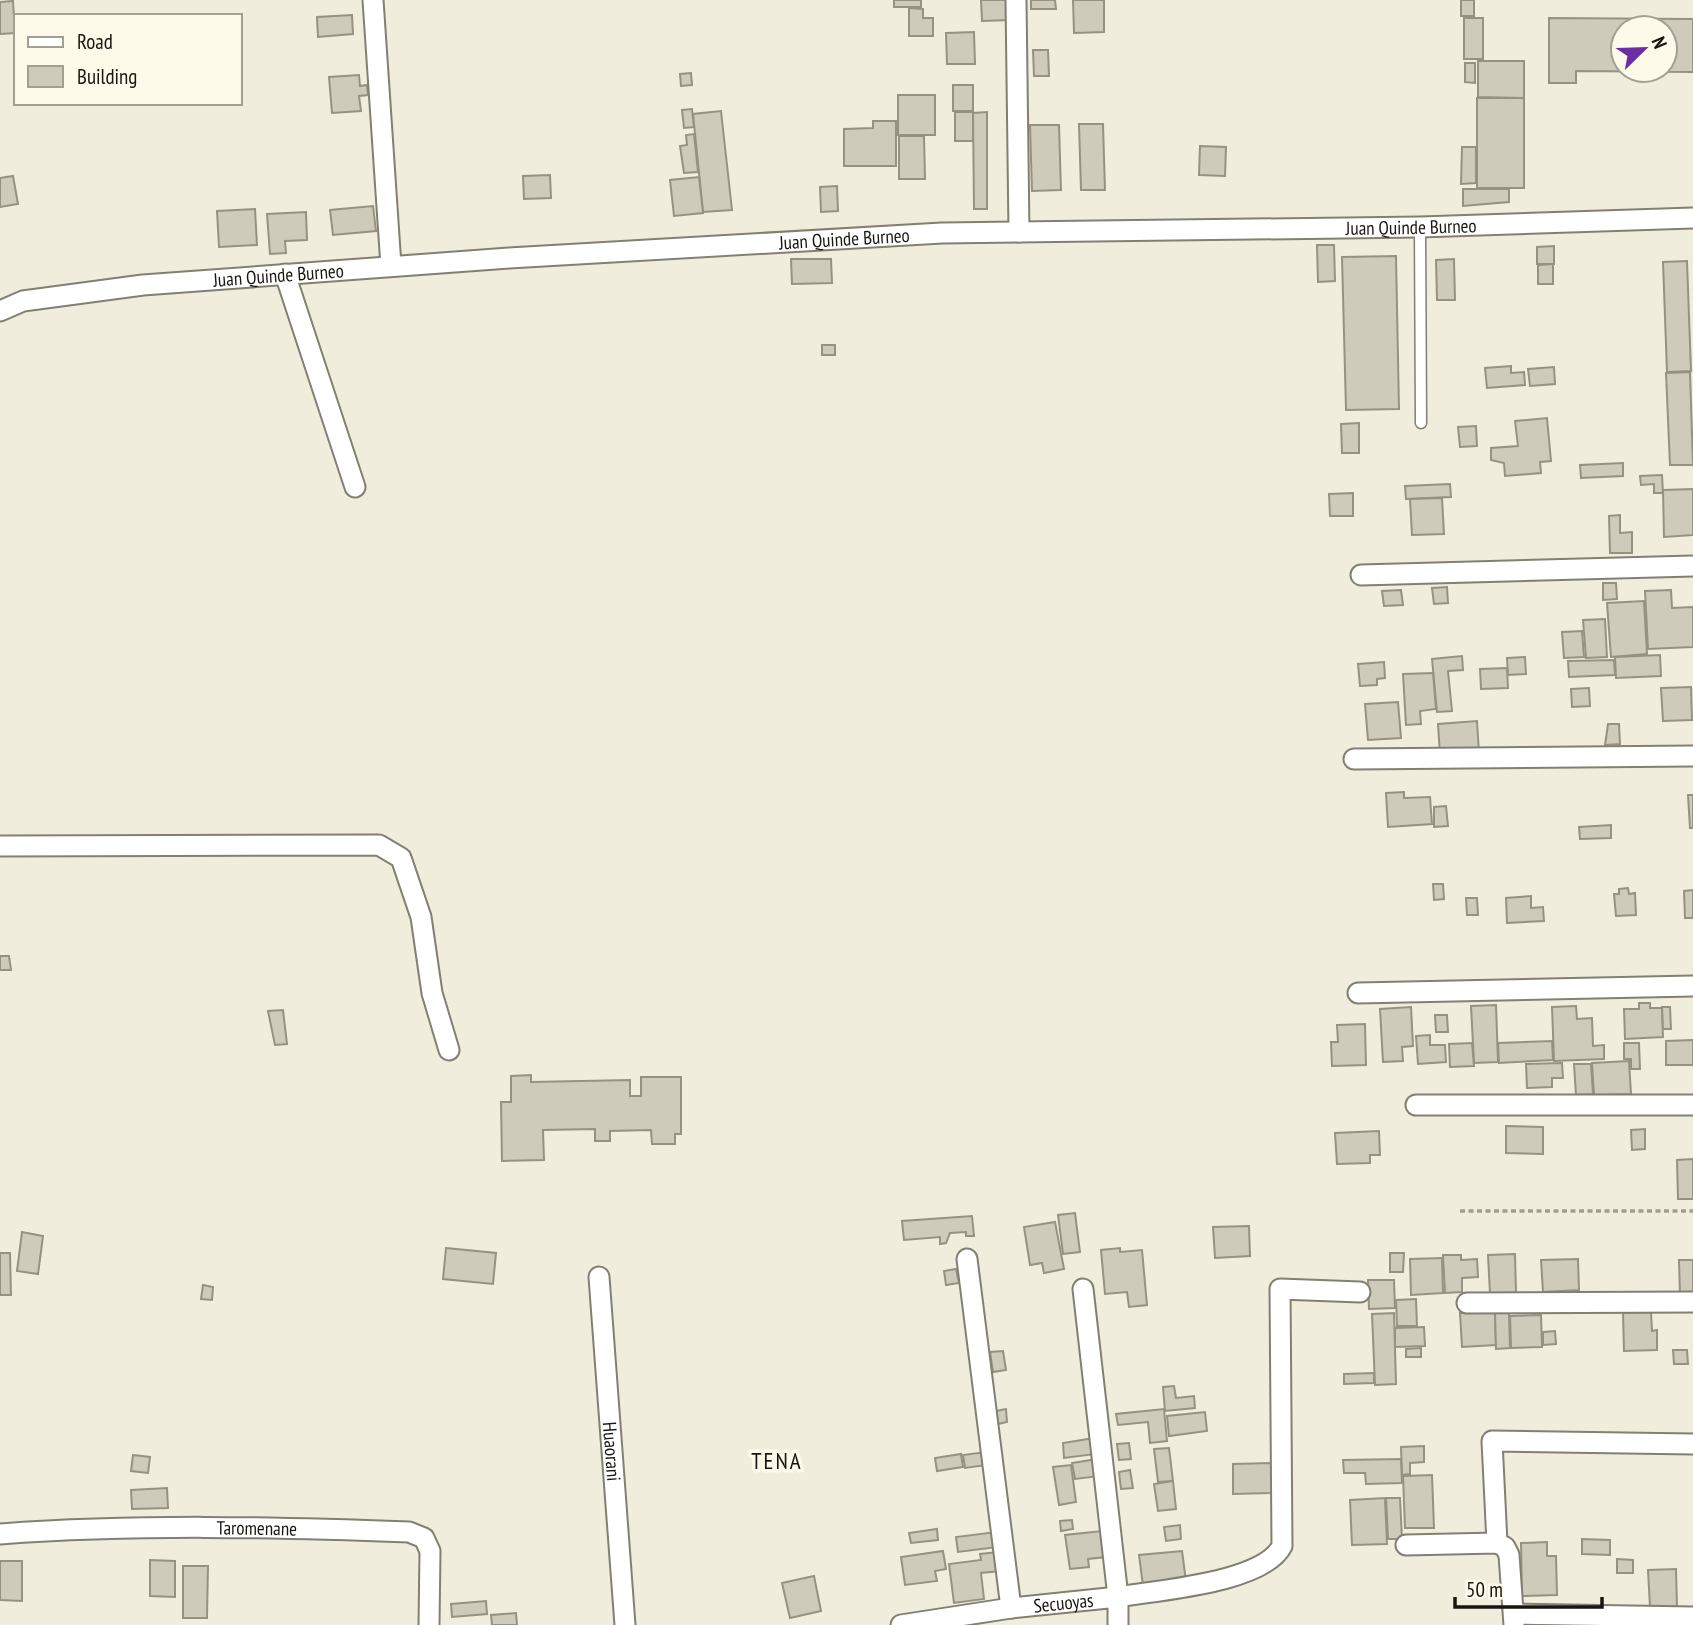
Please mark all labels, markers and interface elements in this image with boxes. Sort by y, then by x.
legend [14,14,242,105]
north arrow [1609,14,1679,84]
text: Road [77,28,113,55]
text: N [1647,33,1673,52]
text: Building [77,63,137,90]
street label: Juan Quinde Burneo [1345,213,1477,240]
street label: Juan Quinde Burneo [777,223,910,254]
street label: Juan Quinde Burneo [211,258,345,292]
street label: Huaorani [598,1421,626,1482]
district label: TENA [751,1446,803,1475]
street label: Taromenane [217,1515,297,1541]
scale bar [1455,1566,1602,1610]
text: 50 m [1466,1576,1503,1603]
street label: Secuoyas [1032,1588,1095,1618]

